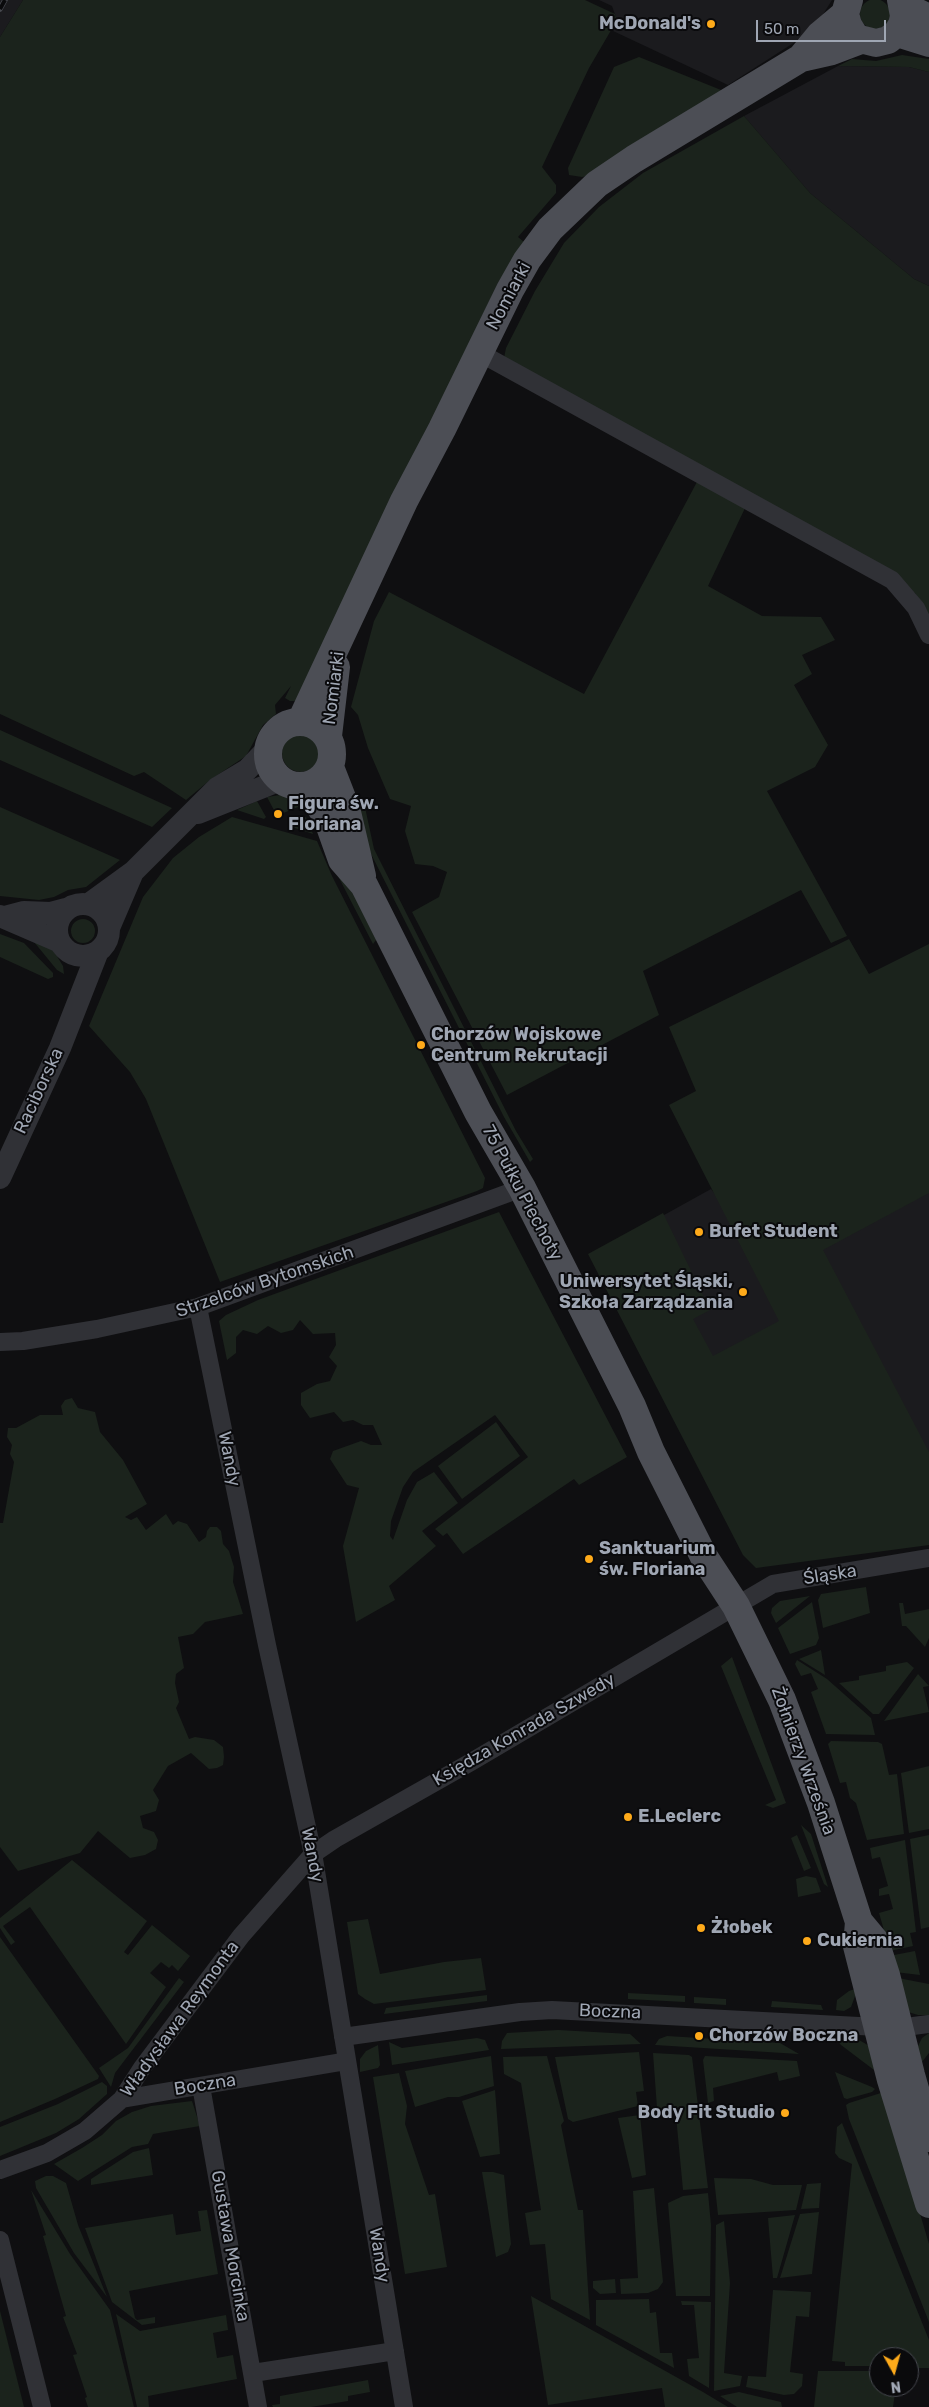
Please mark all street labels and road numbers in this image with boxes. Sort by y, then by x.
street label: Nomiarki [482,258,536,334]
street label: Nomiarki [319,650,349,726]
street label: Raciborska [10,1045,68,1137]
street label: 75 Pułku Piechoty [477,1122,567,1264]
street label: Strzelców Bytomskich [173,1241,357,1323]
street label: Wandy [213,1430,245,1488]
street label: Śląska [802,1560,858,1590]
street label: Księdza Konrada Szwedy [429,1669,619,1791]
street label: Żołnierzy Września [766,1684,840,1838]
street label: Wandy [296,1826,328,1884]
street label: Władysława Reymonta [116,1937,244,2101]
street label: Boczna [578,2000,642,2024]
street label: Boczna [173,2069,237,2101]
street label: Gustawa Morcinka [206,2169,254,2323]
street label: Wandy [364,2226,394,2284]

